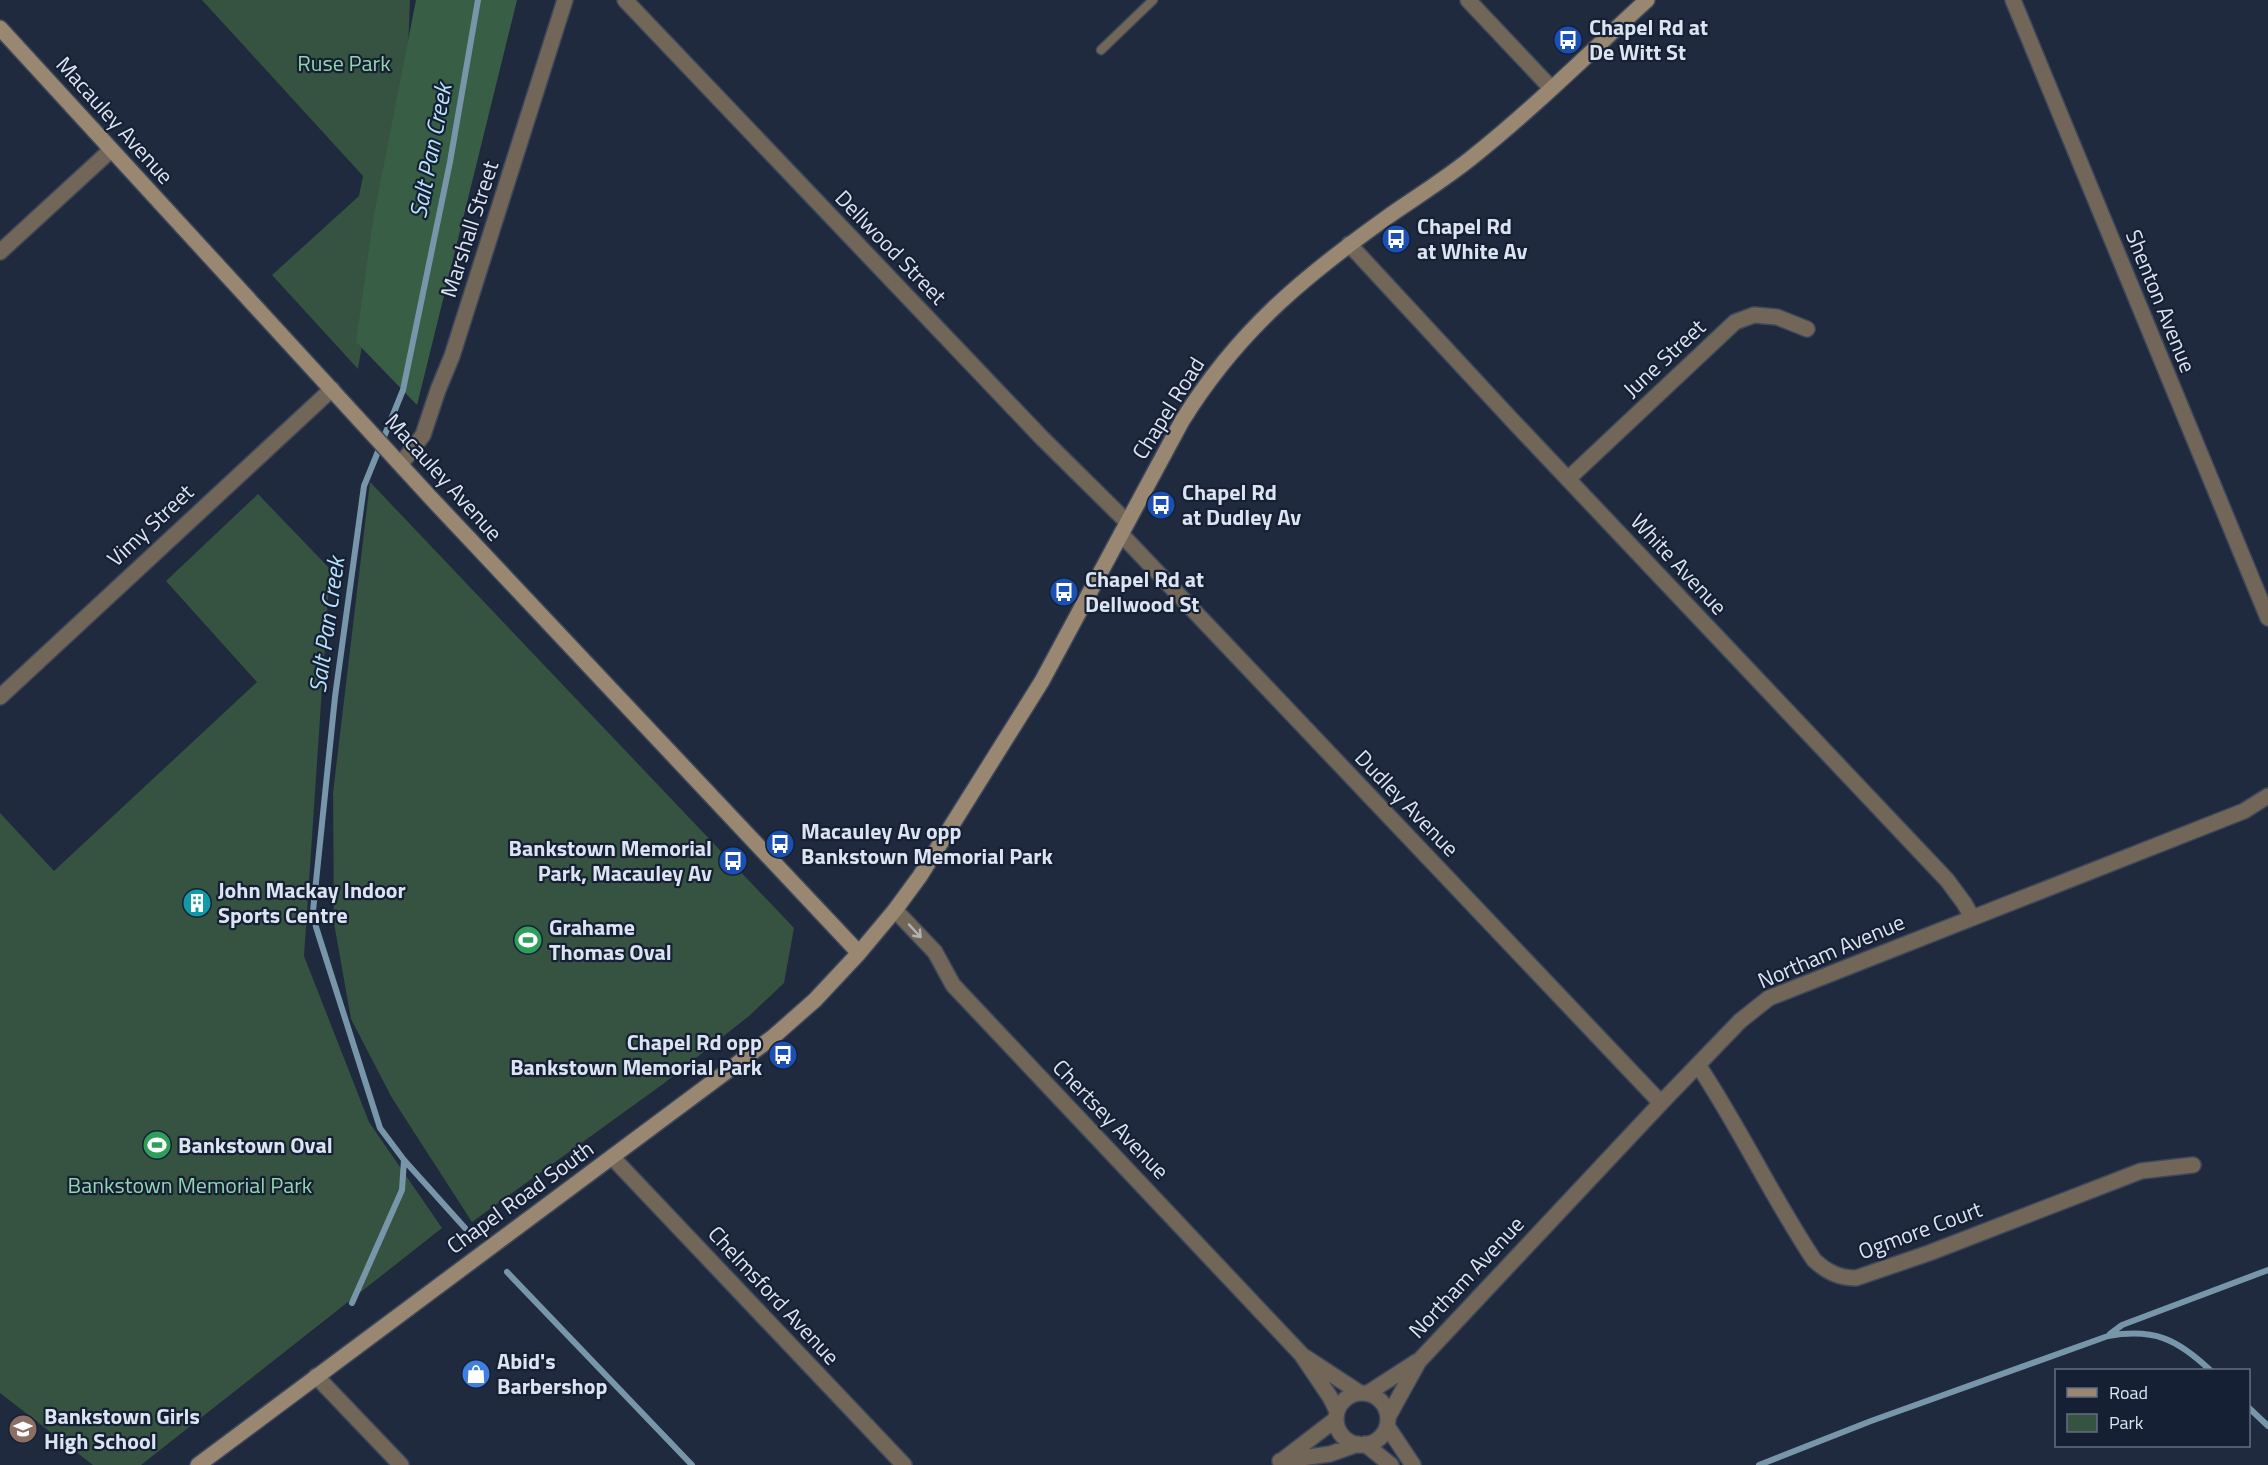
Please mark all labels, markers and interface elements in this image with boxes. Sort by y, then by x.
place label: Chapel Rd at De Witt St [1589,10,1708,69]
bus stop icon: Chapel Rd at De Witt St [1552,24,1584,56]
park label: Ruse Park [297,46,391,80]
street label: Macauley Avenue [48,48,182,192]
water label: Salt Pan Creek [399,77,461,221]
street label: Marshall Street [431,156,507,302]
street label: Dellwood Street [827,182,955,312]
place label: Chapel Rd at White Av [1417,209,1527,268]
bus stop icon: Chapel Rd at White Av [1380,223,1412,255]
street label: Shenton Avenue [2117,224,2205,378]
street label: June Street [1615,310,1713,405]
street label: Chapel Road [1123,350,1213,466]
street label: Macauley Avenue [377,405,511,549]
place label: Chapel Rd at Dudley Av [1182,475,1301,534]
street label: Vimy Street [99,476,201,574]
bus stop icon: Chapel Rd at Dudley Av [1145,489,1177,521]
street label: White Avenue [1623,505,1735,623]
water label: Salt Pan Creek [299,551,354,695]
place label: Chapel Rd at Dellwood St [1085,562,1204,621]
bus stop icon: Chapel Rd at Dellwood St [1048,576,1080,608]
street label: Dudley Avenue [1347,742,1467,864]
place label: Macauley Av opp Bankstown Memorial Park [801,814,1054,873]
bus stop icon: Macauley Av opp Bankstown Memorial Park [764,828,796,860]
place label: Bankstown Memorial Park, Macauley Av [509,831,712,890]
bus stop icon: Bankstown Memorial Park, Macauley Av [717,845,749,877]
place label: John Mackay Indoor Sports Centre [218,873,406,932]
building icon: John Mackay Indoor Sports Centre [181,887,213,919]
street label: Northam Avenue [1752,905,1910,997]
place label: Grahame Thomas Oval [549,910,672,969]
sports icon: Grahame Thomas Oval [512,924,544,956]
one-way arrow [908,924,922,939]
place label: Chapel Rd opp Bankstown Memorial Park [510,1025,763,1084]
bus stop icon: Chapel Rd opp Bankstown Memorial Park [767,1039,799,1071]
street label: Chertsey Avenue [1045,1051,1177,1187]
place label: Bankstown Oval [178,1128,333,1162]
sports icon: Bankstown Oval [141,1129,173,1161]
street label: Chapel Road South [439,1132,601,1262]
park label: Bankstown Memorial Park [68,1168,313,1202]
street label: Ogmore Court [1853,1192,1987,1268]
street label: Northam Avenue [1400,1208,1532,1346]
street label: Chelmsford Avenue [700,1218,848,1372]
place label: Abid's Barbershop [497,1344,607,1403]
shop icon: Abid's Barbershop [460,1358,492,1390]
legend [2055,1369,2250,1447]
text: Road [2109,1379,2148,1406]
place label: Bankstown Girls High School [44,1399,200,1458]
text: Park [2109,1409,2144,1436]
school or university icon: Bankstown Girls High School [7,1413,39,1445]

